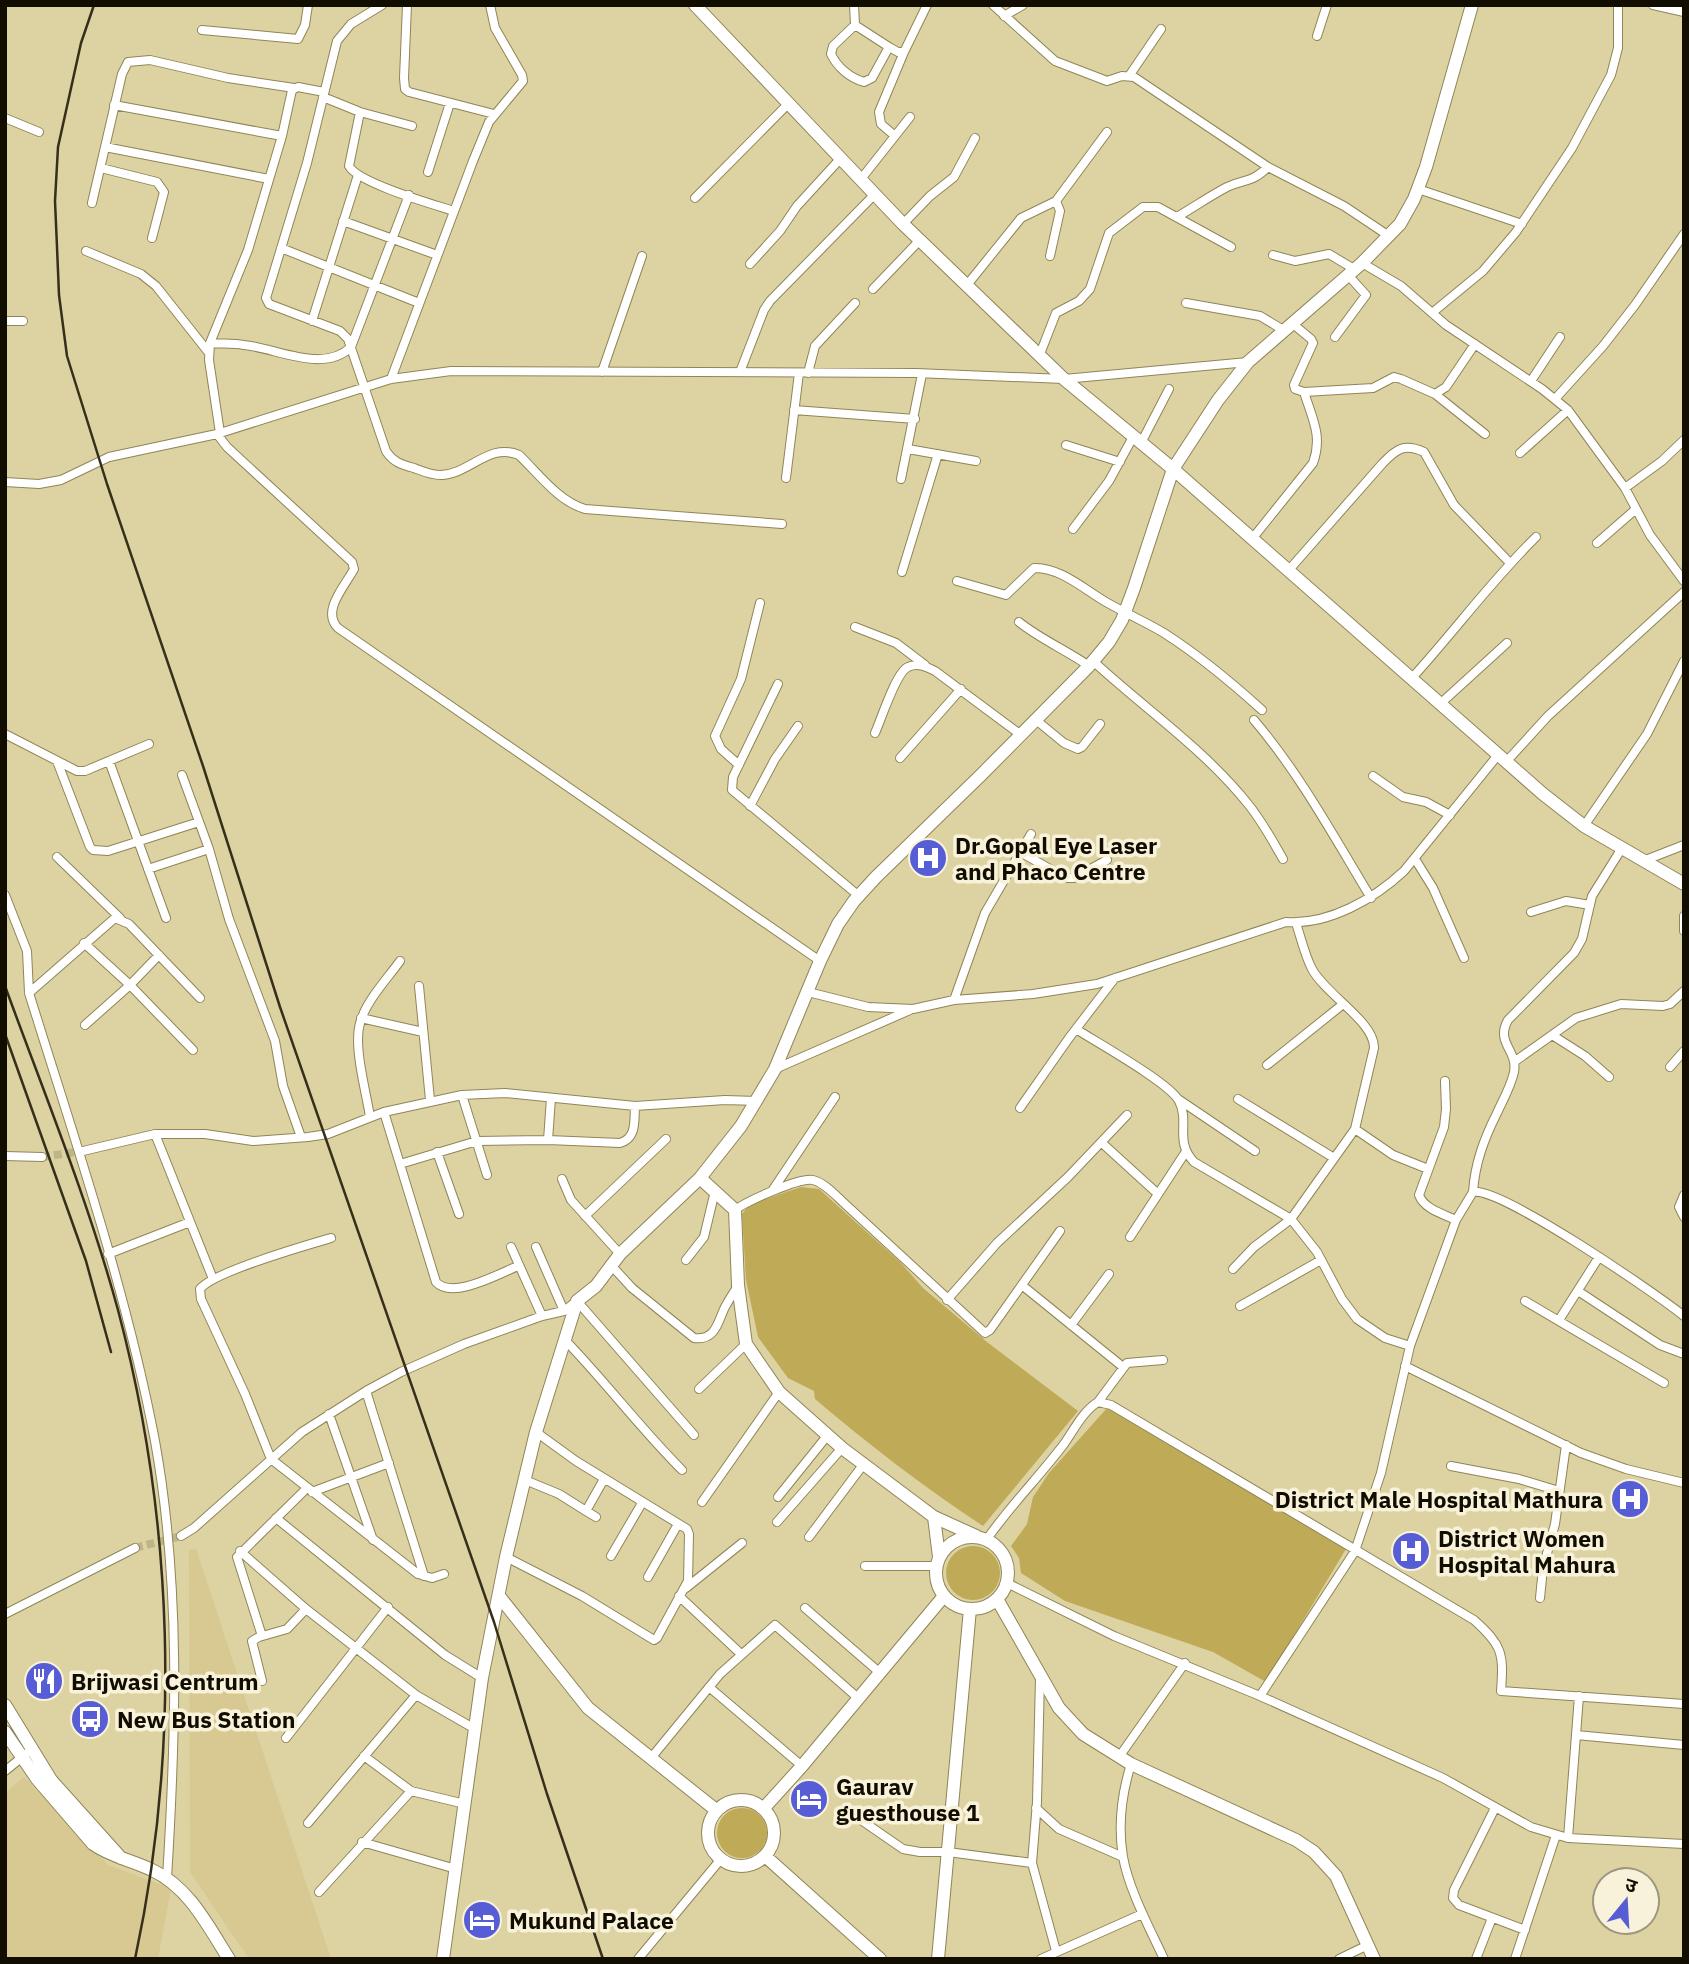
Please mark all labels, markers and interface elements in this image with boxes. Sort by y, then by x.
place label: Dr.Gopal Eye Laser and Phaco Centre [955,830,1157,886]
hospital icon: Dr.Gopal Eye Laser and Phaco Centre [907,837,949,879]
hospital icon: District Male Hospital Mathura [1609,1478,1651,1520]
place label: District Male Hospital Mathura [1275,1484,1603,1514]
place label: District Women Hospital Mahura [1438,1523,1615,1579]
hospital icon: District Women Hospital Mahura [1390,1530,1432,1572]
restaurant icon: Brijwasi Centrum [23,1660,65,1702]
place label: Brijwasi Centrum [71,1666,258,1696]
bus stop icon: New Bus Station [69,1698,111,1740]
place label: New Bus Station [117,1704,295,1734]
place label: Gaurav guesthouse 1 [836,1771,980,1827]
hotel icon: Gaurav guesthouse 1 [788,1778,830,1820]
north arrow [1591,1866,1661,1936]
text: उ [1622,1872,1641,1898]
hotel icon: Mukund Palace [461,1899,503,1941]
place label: Mukund Palace [509,1905,674,1935]

